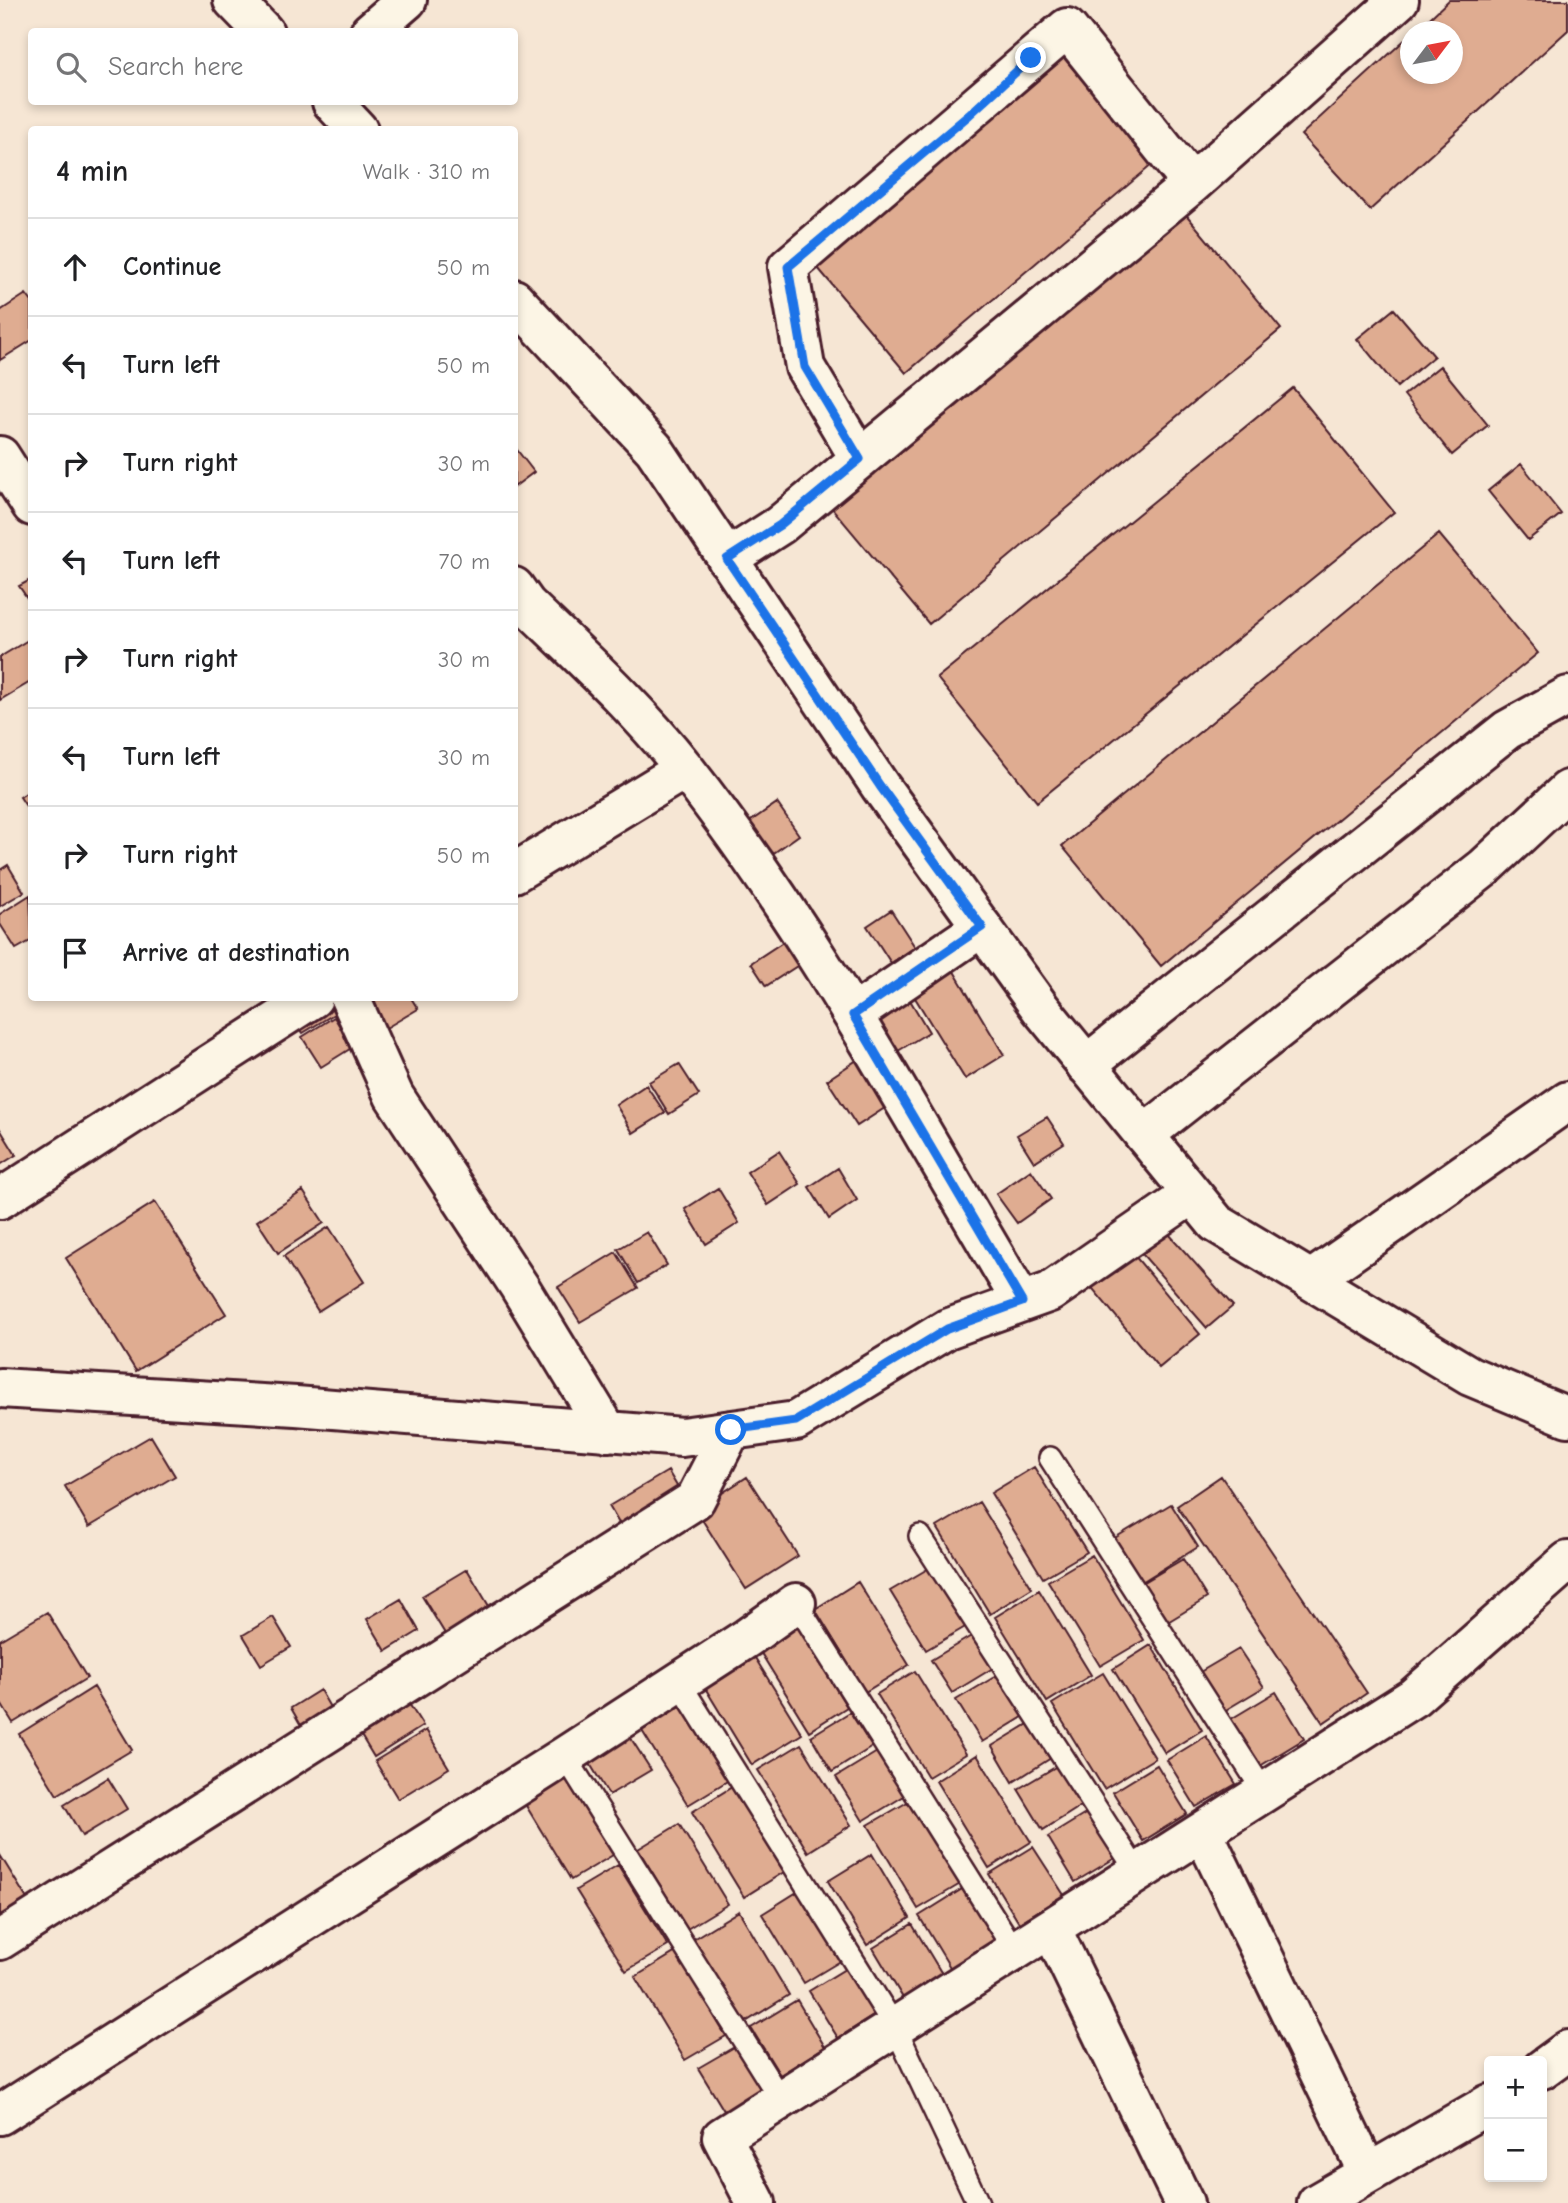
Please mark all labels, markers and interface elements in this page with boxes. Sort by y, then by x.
north arrow [1400,21,1463,84]
search box [28,28,518,105]
route end [1015,42,1046,73]
icon: search [52,48,90,86]
text: Search here [108,52,243,82]
text: 4 min [56,154,128,189]
text: Walk · 310 m [363,158,490,185]
icon: ahead [56,248,94,286]
text: Continue [123,252,221,282]
text: 50 m [437,254,490,281]
icon: left [56,346,94,384]
text: Turn left [123,350,220,380]
text: 50 m [437,352,490,379]
icon: right [56,444,94,482]
text: Turn right [123,448,237,478]
text: 30 m [438,450,490,477]
icon: left [56,542,94,580]
text: Turn left [123,546,220,576]
text: 70 m [438,548,490,575]
icon: right [56,640,94,678]
text: Turn right [123,644,237,674]
text: 30 m [438,646,490,673]
icon: left [56,738,94,776]
text: Turn left [123,742,220,772]
text: 30 m [438,744,490,771]
icon: right [56,836,94,874]
text: Turn right [123,840,237,870]
text: 50 m [437,842,490,869]
icon: arrive [56,934,94,972]
text: Arrive at destination [123,938,350,968]
route start [715,1414,746,1445]
map controls [1484,2056,1547,2182]
button: + [1484,2056,1547,2119]
button: − [1484,2119,1547,2182]

